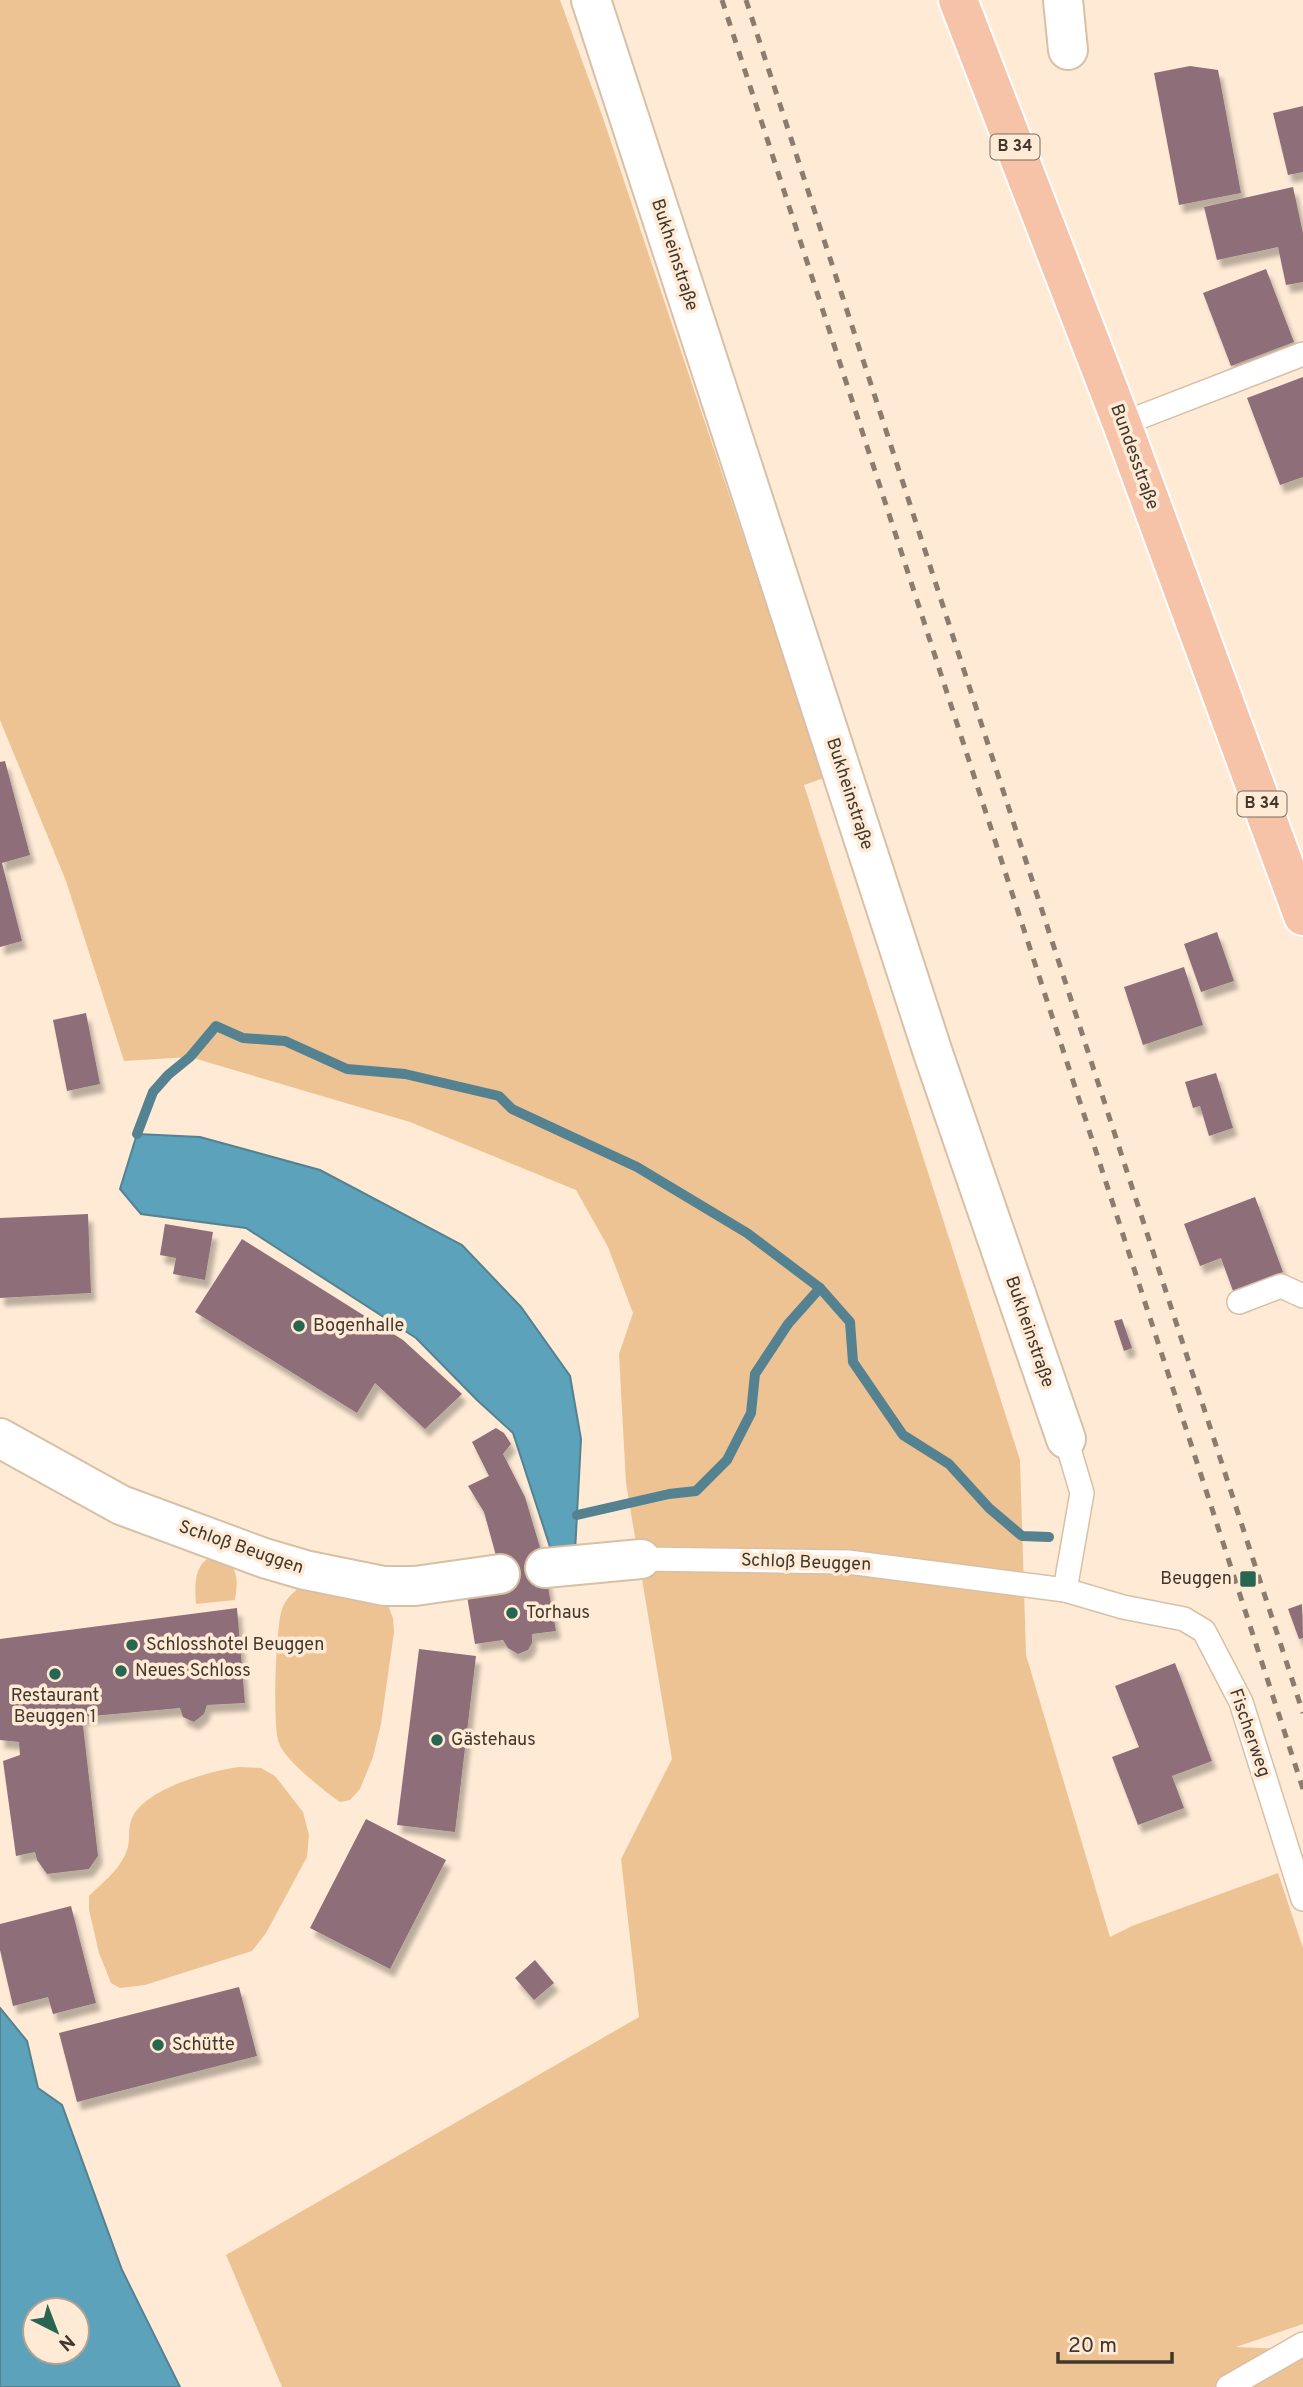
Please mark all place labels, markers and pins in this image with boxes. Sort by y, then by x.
place label: Bogenhalle [313,1315,404,1338]
marker: Bogenhalle [291,1318,307,1334]
place label: Beuggen [1160,1568,1232,1591]
marker: Beuggen [1238,1569,1258,1589]
place label: Torhaus [526,1602,590,1625]
marker: Torhaus [504,1605,520,1621]
place label: Schlosshotel Beuggen [146,1634,324,1657]
marker: Schlosshotel Beuggen [124,1637,140,1653]
place label: Neues Schloss [135,1660,251,1683]
marker: Neues Schloss [113,1663,129,1679]
marker: Restaurant Beuggen 1 [47,1666,63,1682]
place label: Restaurant Beuggen 1 [11,1685,99,1729]
place label: Gästehaus [451,1729,536,1752]
marker: Gästehaus [429,1732,445,1748]
place label: Schütte [172,2034,235,2057]
marker: Schütte [150,2037,166,2053]

